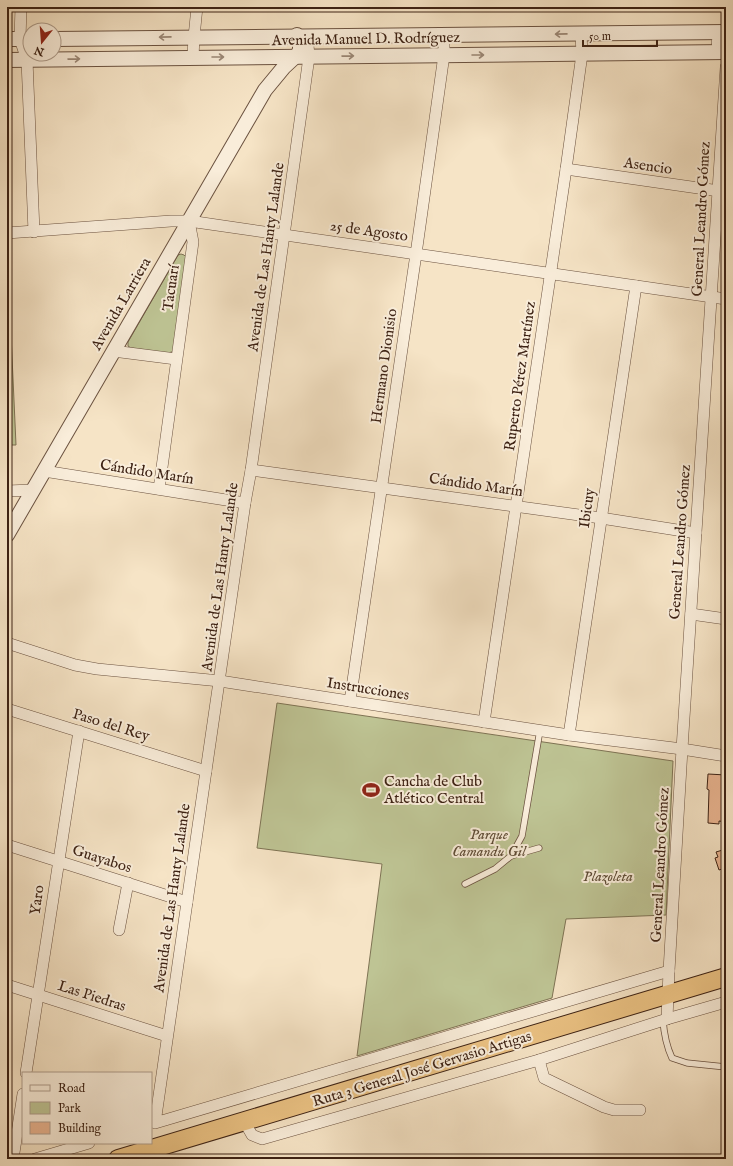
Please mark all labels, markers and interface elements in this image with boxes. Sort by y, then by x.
north arrow [22,22,62,62]
scale bar [583,22,657,48]
street label: Avenida Manuel D. Rodríguez [271,28,460,50]
text: 50 m [589,29,611,44]
one-way arrow [555,30,568,38]
one-way arrow [159,33,172,41]
text: N [32,42,47,59]
one-way arrow [471,51,484,59]
one-way arrow [211,53,224,61]
one-way arrow [341,53,354,60]
one-way arrow [67,55,80,63]
street label: General Leandro Gómez [687,141,715,297]
street label: Asencio [622,153,673,179]
street label: Avenida de Las Hanty Lalande [243,161,289,354]
street label: 25 de Agosto [329,216,409,246]
street label: Avenida Larriera [86,254,155,355]
street label: Tacuarí [158,263,184,312]
street label: Ruperto Pérez Martínez [500,300,540,452]
street label: Hermano Dionisio [367,307,401,425]
street label: Cándido Marín [99,455,195,489]
street label: General Leandro Gómez [665,464,695,620]
street label: Cándido Marín [428,469,524,501]
street label: Avenida de Las Hanty Lalande [197,481,243,674]
street label: Ibicuy [575,486,599,529]
street label: Instrucciones [325,673,411,705]
street label: Paso del Rey [70,704,152,746]
place label: Cancha de Club Atlético Central [383,772,485,808]
sports icon: Cancha de Club Atlético Central [361,780,381,800]
street label: General Leandro Gómez [646,787,674,943]
street label: Avenida de Las Hanty Lalande [149,802,195,995]
park label: Parque Camandu Gil [452,825,527,861]
street label: Guayabos [70,841,134,877]
park label: Plazoleta [583,867,633,886]
street label: Yaro [26,884,48,916]
street label: Las Piedras [56,976,128,1016]
street label: Ruta 3 General José Gervasio Artigas [310,1027,534,1111]
legend [22,1072,152,1144]
text: Road [58,1081,86,1096]
text: Park [58,1101,81,1116]
text: Building [58,1121,102,1136]

